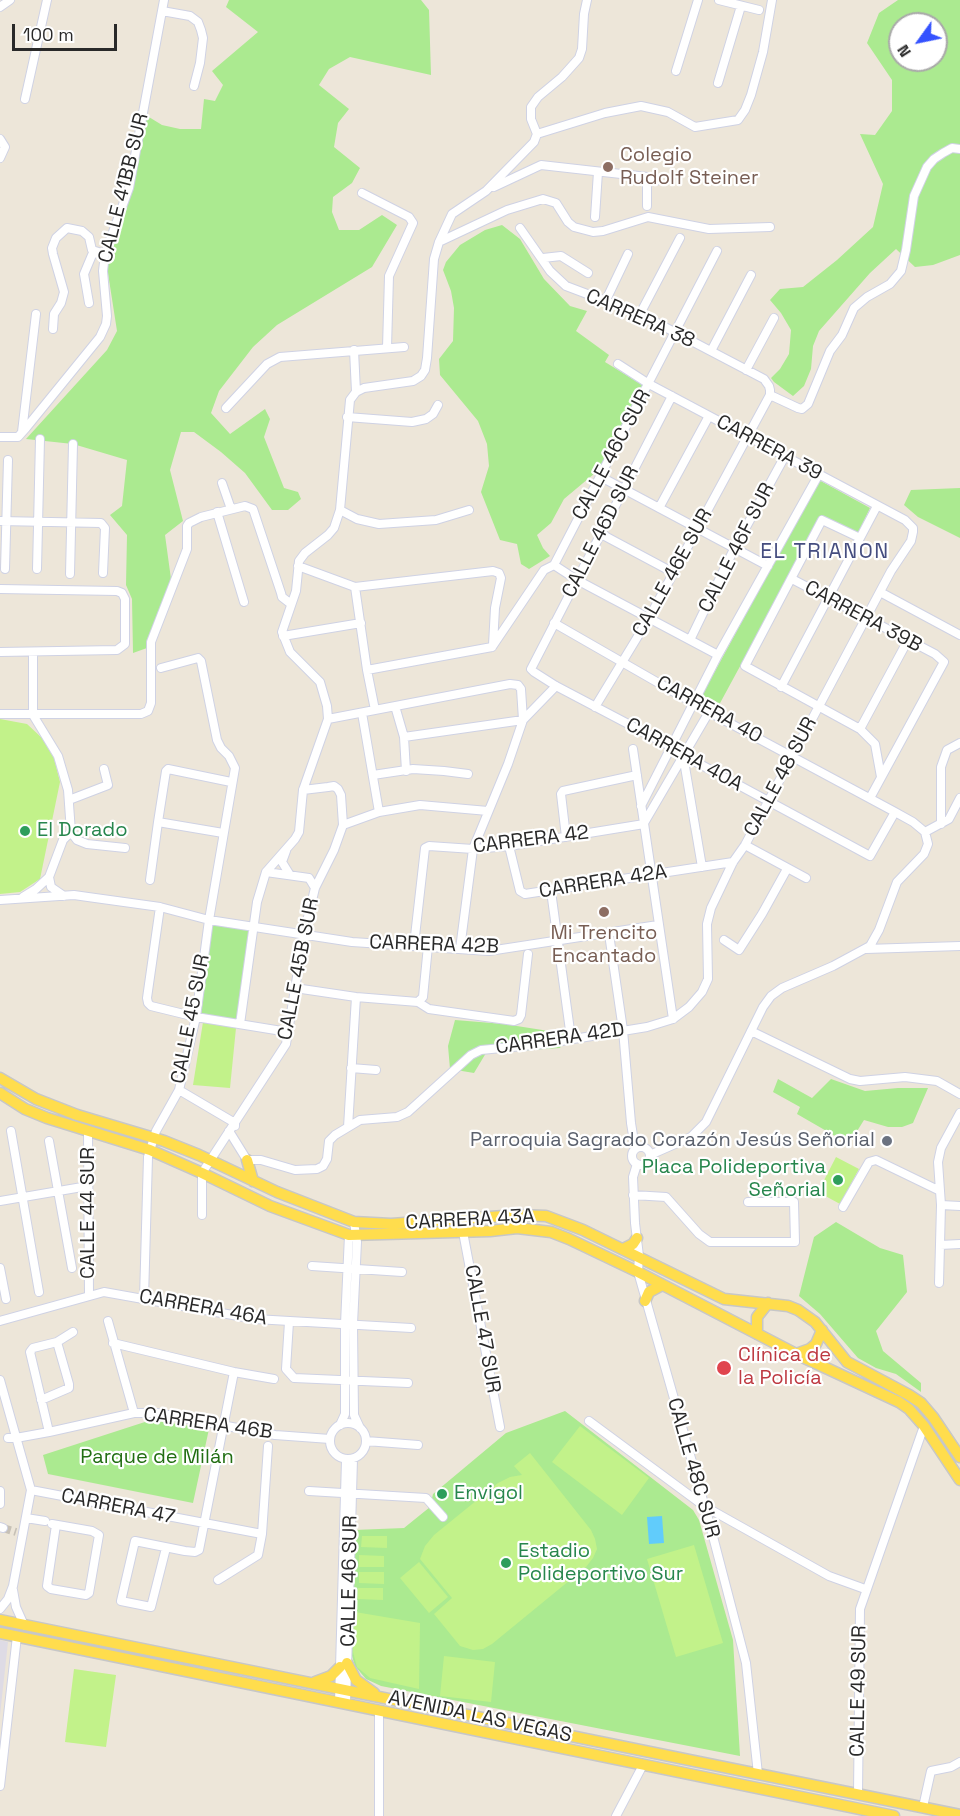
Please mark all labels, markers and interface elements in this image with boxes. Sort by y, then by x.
scale bar [15,12,120,50]
north arrow [888,12,948,72]
text: 100 m [23,23,74,46]
text: N [892,41,916,61]
street label: CALLE 41BB SUR [94,111,154,265]
place label: Colegio Rudolf Steiner [620,144,758,191]
marker: Colegio Rudolf Steiner [601,160,615,174]
street label: CARRERA 38 [582,284,698,354]
street label: CALLE 46C SUR [567,386,657,524]
street label: CARRERA 39 [712,410,826,486]
street label: CALLE 46D SUR [557,462,645,602]
street label: CALLE 46F SUR [694,479,780,617]
street label: CALLE 46E SUR [628,505,718,641]
district label: EL TRIANON [760,539,890,565]
street label: CARRERA 39B [800,576,926,658]
street label: CARRERA 40 [652,671,766,749]
street label: CARRERA 40A [621,713,747,797]
street label: CALLE 48 SUR [739,713,823,841]
place label: El Dorado [37,819,128,843]
street label: CARRERA 42 [472,821,590,859]
marker: El Dorado [18,824,32,838]
street label: CARRERA 42A [537,860,669,904]
street label: CALLE 45B SUR [273,896,325,1042]
marker: Mi Trencito Encantado [597,905,611,919]
place label: Mi Trencito Encantado [551,922,657,969]
street label: CARRERA 42B [369,931,499,959]
street label: CALLE 45 SUR [167,952,215,1086]
street label: CARRERA 42D [494,1018,626,1060]
place label: Parroquia Sagrado Corazón Jesús Señorial [470,1129,875,1153]
marker: Parroquia Sagrado Corazón Jesús Señorial [880,1134,894,1148]
street label: CALLE 44 SUR [77,1147,101,1279]
place label: Placa Polideportiva Señorial [642,1156,826,1203]
marker: Placa Polideportiva Señorial [831,1173,845,1187]
street label: CARRERA 43A [405,1205,535,1235]
street label: CALLE 47 SUR [459,1263,505,1395]
street label: CARRERA 46A [137,1285,269,1331]
place label: Clínica de la Policía [738,1344,831,1391]
marker: Clínica de la Policía [715,1359,733,1377]
street label: CALLE 48C SUR [662,1395,724,1541]
street label: CARRERA 46B [142,1403,274,1445]
park label: Parque de Milán [80,1446,234,1470]
place label: Envigol [454,1482,523,1506]
street label: CARRERA 47 [59,1484,177,1530]
marker: Envigol [435,1487,449,1501]
street label: CALLE 46 SUR [337,1515,363,1647]
place label: Estadio Polideportivo Sur [518,1540,683,1587]
marker: Estadio Polideportivo Sur [499,1556,513,1570]
street label: CALLE 49 SUR [846,1625,872,1757]
street label: AVENIDA LAS VEGAS [386,1686,574,1748]

